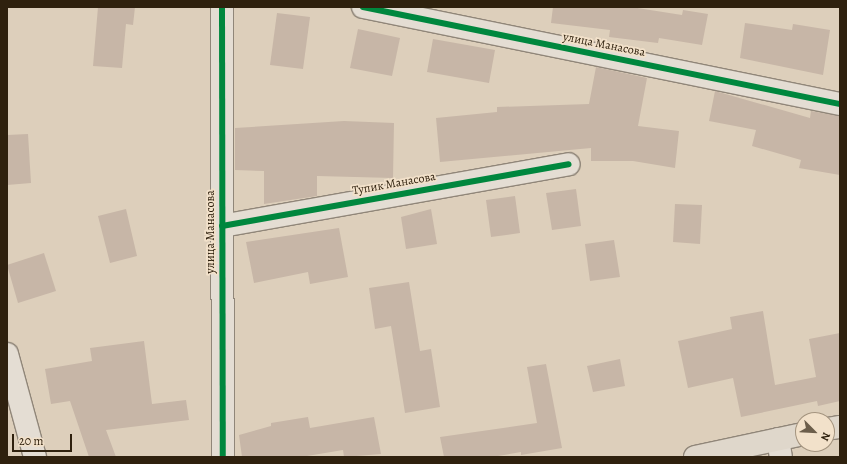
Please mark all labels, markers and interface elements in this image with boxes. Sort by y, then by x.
street label: улица Манасова [562,30,646,60]
street label: Тупик Манасова [351,170,437,198]
street label: улица Манасова [204,190,218,274]
north arrow [795,412,835,452]
scale bar [14,426,74,452]
text: N [817,430,834,443]
text: 20 m [19,433,43,449]

